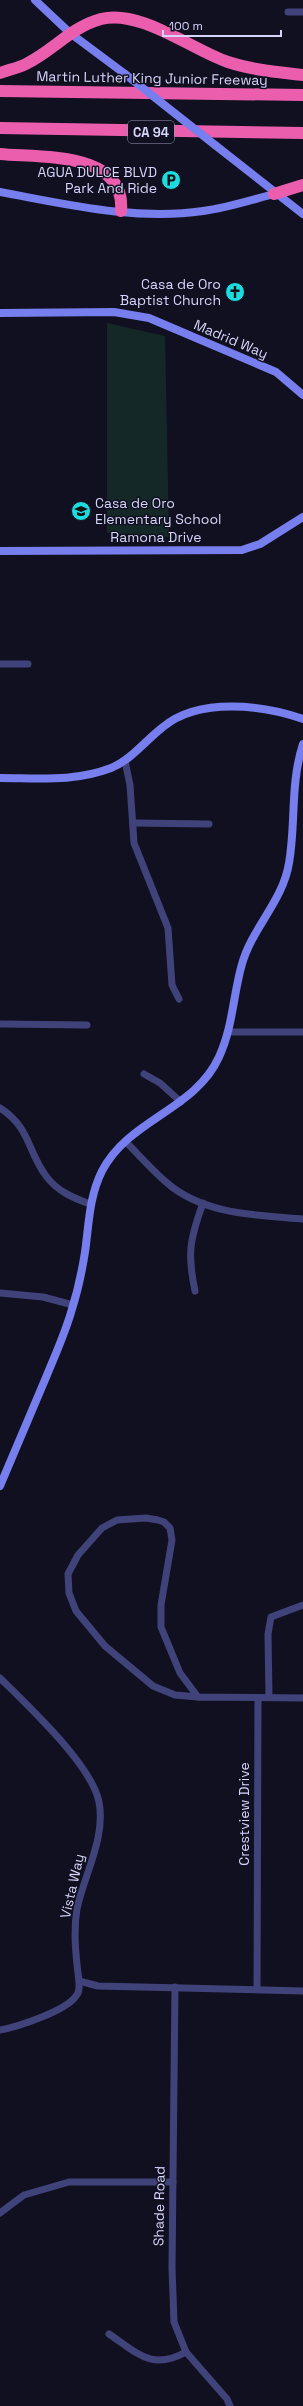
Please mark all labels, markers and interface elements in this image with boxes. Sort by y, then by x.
scale bar [163,12,281,38]
text: 100 m [169,18,203,34]
street label: Martin Luther King Junior Freeway [36,67,268,89]
road number: CA 94 [128,121,174,143]
place label: AGUA DULCE BLVD Park And Ride [38,163,157,197]
parking icon: AGUA DULCE BLVD Park And Ride [160,169,182,191]
place label: Casa de Oro Baptist Church [120,275,221,309]
church icon: Casa de Oro Baptist Church [224,281,246,303]
street label: Madrid Way [191,315,271,363]
place label: Casa de Oro Elementary School [95,494,221,528]
school or university icon: Casa de Oro Elementary School [70,500,92,522]
street label: Ramona Drive [110,528,202,546]
street label: Crestview Drive [235,1762,253,1866]
street label: Vista Way [56,1852,88,1920]
street label: Shade Road [149,2166,169,2246]

